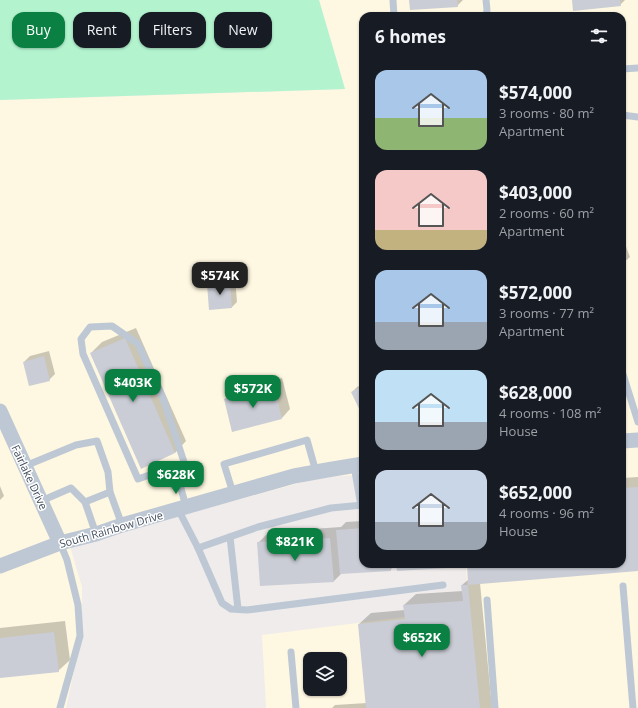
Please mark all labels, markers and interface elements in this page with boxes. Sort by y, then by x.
chip: Buy [12,12,65,48]
chip: Rent [73,12,131,48]
chip: Filters [139,12,206,48]
chip: New [214,12,272,48]
text: 6 homes [375,25,446,48]
icon: filters [588,25,610,47]
text: $574,000 [499,81,572,104]
icon: home [407,86,455,134]
text: 3 rooms · 80 m² [499,104,594,122]
text: Apartment [499,122,564,140]
text: $403,000 [499,181,572,204]
icon: home [407,186,455,234]
text: 2 rooms · 60 m² [499,204,594,222]
text: Apartment [499,222,564,240]
pin: $574K [192,262,248,296]
text: $574K [201,266,239,284]
text: $572,000 [499,281,572,304]
icon: home [407,286,455,334]
text: 3 rooms · 77 m² [499,304,594,322]
text: Apartment [499,322,564,340]
pin: $403K [105,369,161,403]
text: $403K [114,373,152,391]
pin: $572K [225,375,281,409]
text: $572K [234,379,272,397]
text: $628,000 [499,381,572,404]
icon: home [407,386,455,434]
text: 4 rooms · 108 m² [499,404,601,422]
text: House [499,422,538,440]
street label: Fairlake Drive [8,442,52,512]
pin: $628K [148,461,204,495]
text: $628K [157,465,195,483]
text: $652,000 [499,481,572,504]
icon: home [407,486,455,534]
text: 4 rooms · 96 m² [499,504,594,522]
street label: South Rainbow Drive [58,507,164,551]
text: House [499,522,538,540]
pin: $821K [267,528,323,562]
text: $821K [276,532,314,550]
pin: $652K [394,624,450,658]
text: $652K [403,628,441,646]
map controls [303,652,347,696]
button: layers [303,652,347,696]

